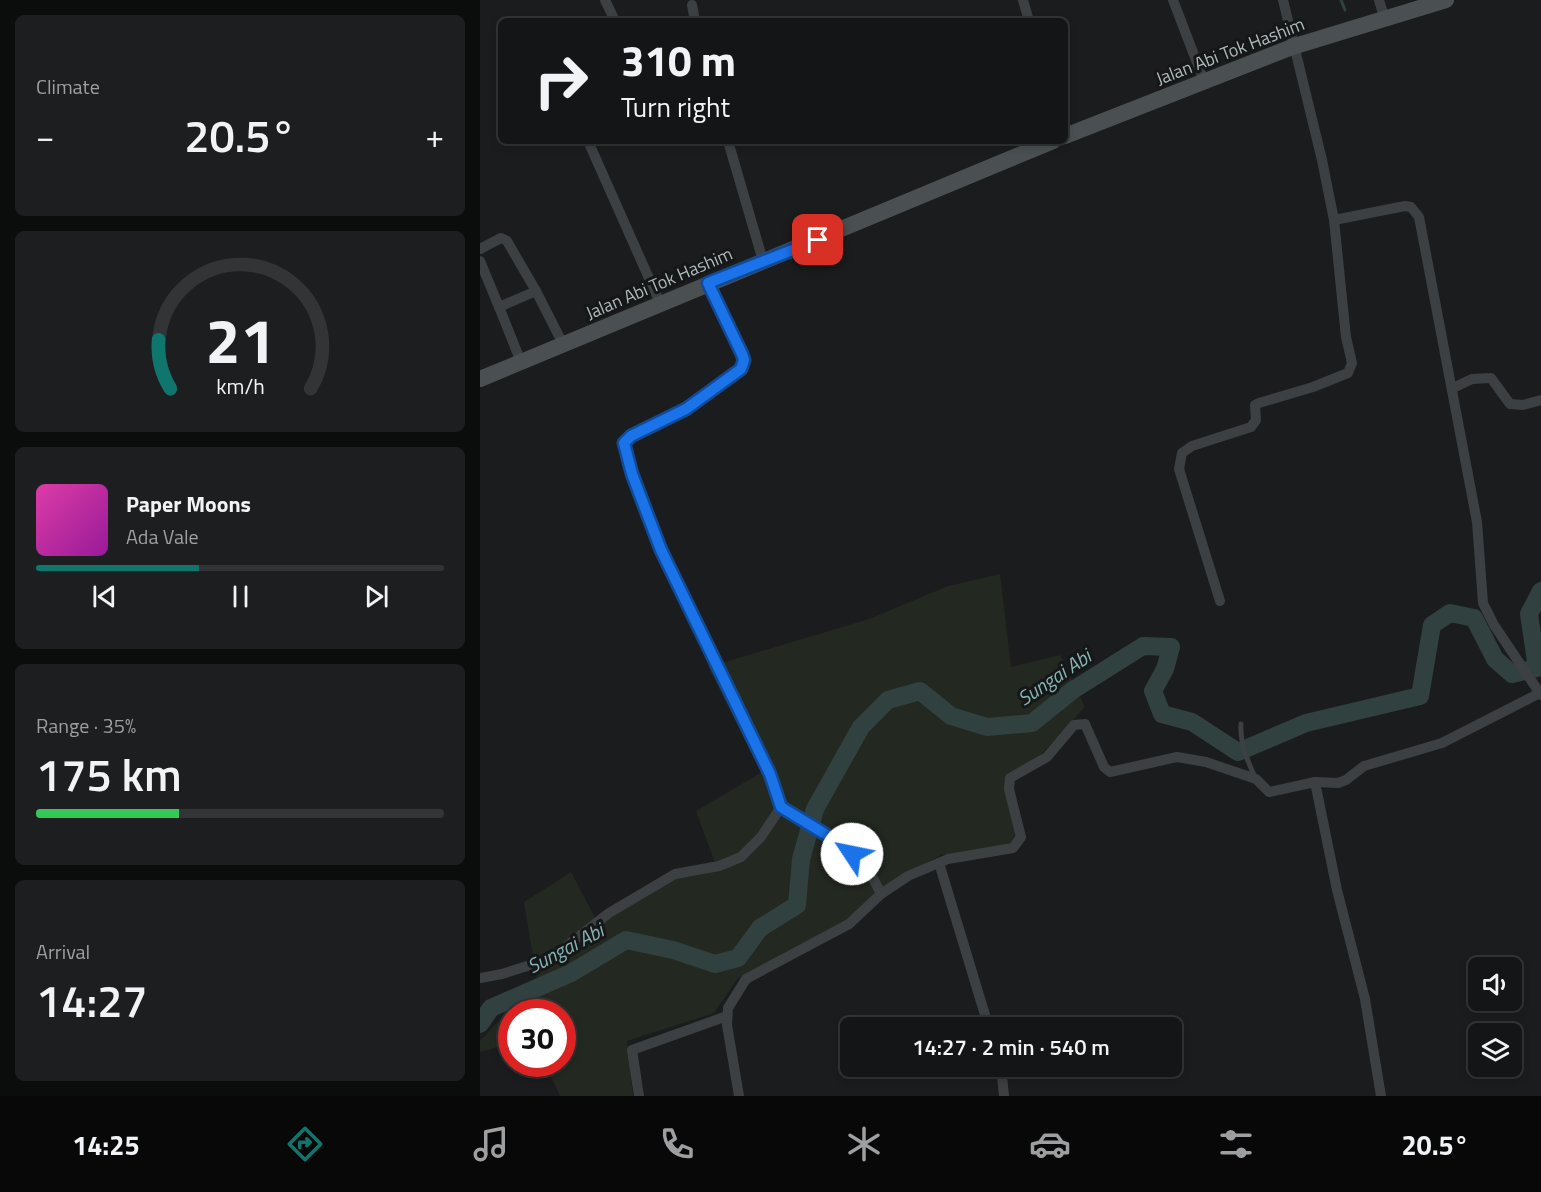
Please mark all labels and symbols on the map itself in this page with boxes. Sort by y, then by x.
street label: Jalan Abi Tok Hashim [1152,10,1308,92]
pin [792,214,843,265]
street label: Jalan Abi Tok Hashim [581,240,737,326]
water label: Sungai Abi [1011,639,1099,713]
position arrow [820,822,884,886]
water label: Sungai Abi [521,913,611,981]
speed limit sign: 30 [498,999,576,1077]

